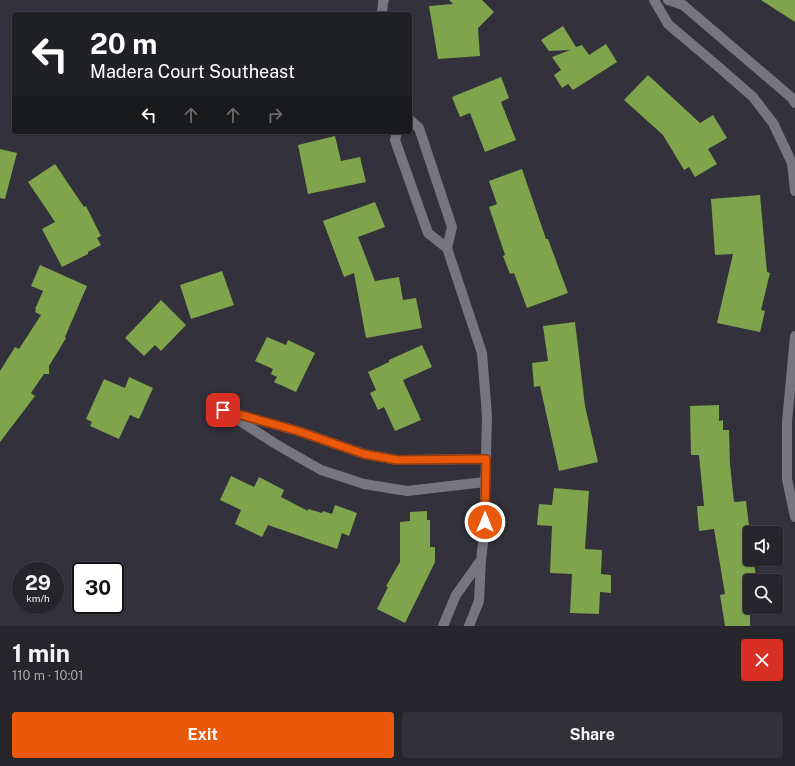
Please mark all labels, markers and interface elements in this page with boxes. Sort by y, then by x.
text: 20 m [90,27,157,60]
icon: left [24,28,76,80]
text: Madera Court Southeast [90,61,295,82]
icon: left [138,104,160,126]
icon: ahead [180,104,202,126]
icon: ahead [222,104,244,126]
icon: right [264,104,286,126]
pin [206,393,240,427]
icon: arrive [212,399,234,421]
position arrow [464,501,506,543]
map controls [743,526,783,614]
button: sound [743,526,783,566]
speed limit sign: 30 [72,562,124,614]
text: 29 [25,571,51,595]
button: search [743,574,783,614]
text: km/h [26,592,50,604]
text: 1 min [12,639,70,667]
button: close [741,639,783,681]
text: 110 m · 10:01 [12,668,84,683]
button: Exit [12,712,394,758]
button: Share [402,712,783,758]

